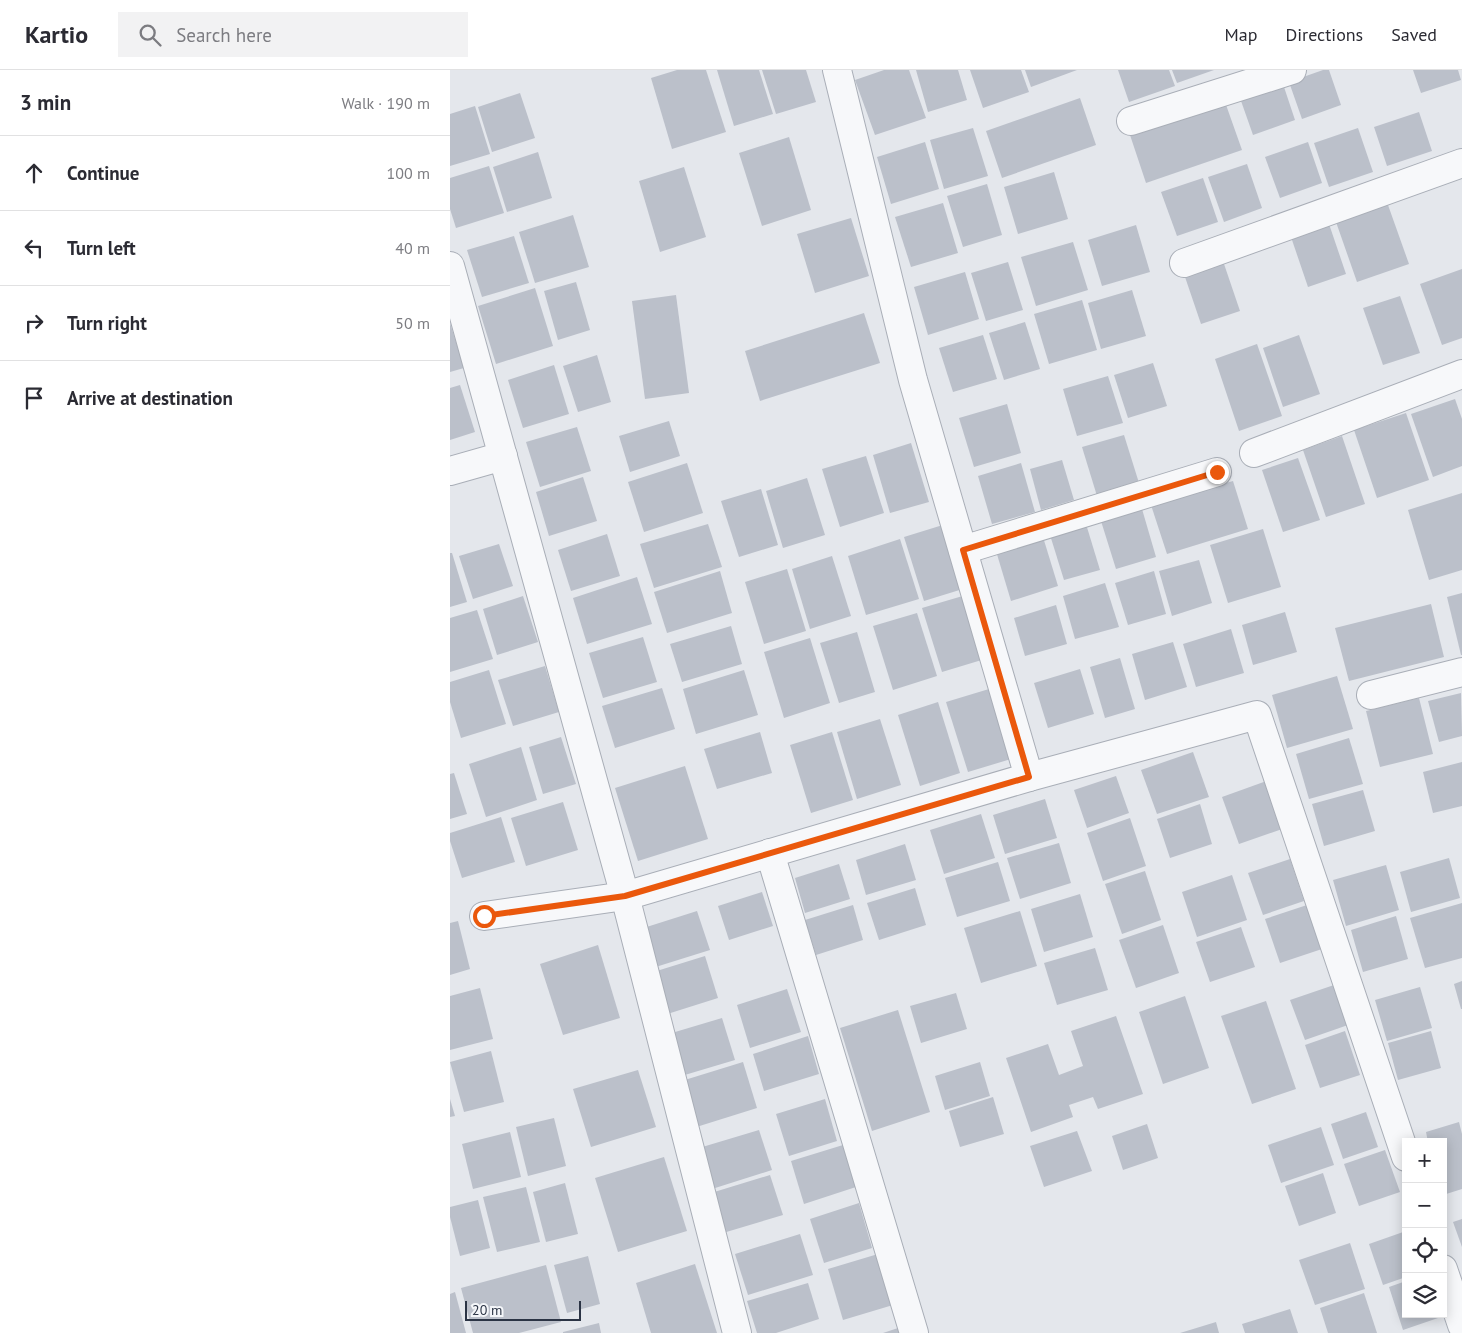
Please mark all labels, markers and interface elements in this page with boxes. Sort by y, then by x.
search box [118,12,468,57]
text: Kartio [25,19,88,50]
icon: search [136,21,164,49]
text: Search here [176,23,272,47]
text: Map [1225,23,1257,46]
text: Directions [1285,23,1363,46]
text: Saved [1391,23,1437,46]
text: 3 min [20,89,71,116]
text: Walk · 190 m [341,93,430,113]
icon: ahead [20,159,48,187]
text: Continue [67,161,139,185]
text: 100 m [387,163,430,183]
icon: left [20,234,48,262]
text: Turn left [67,236,136,260]
text: 40 m [395,238,430,258]
icon: right [20,309,48,337]
text: Turn right [67,311,147,335]
text: 50 m [395,313,430,333]
icon: arrive [20,384,48,412]
text: Arrive at destination [67,386,233,410]
route end [1206,461,1229,484]
route start [473,905,496,928]
map controls [1402,1138,1447,1318]
button: + [1402,1138,1447,1183]
button: − [1402,1183,1447,1228]
button: locate [1402,1228,1447,1273]
button: layers [1402,1273,1447,1318]
scale bar [465,1298,581,1321]
text: 20 m [472,1301,502,1319]

